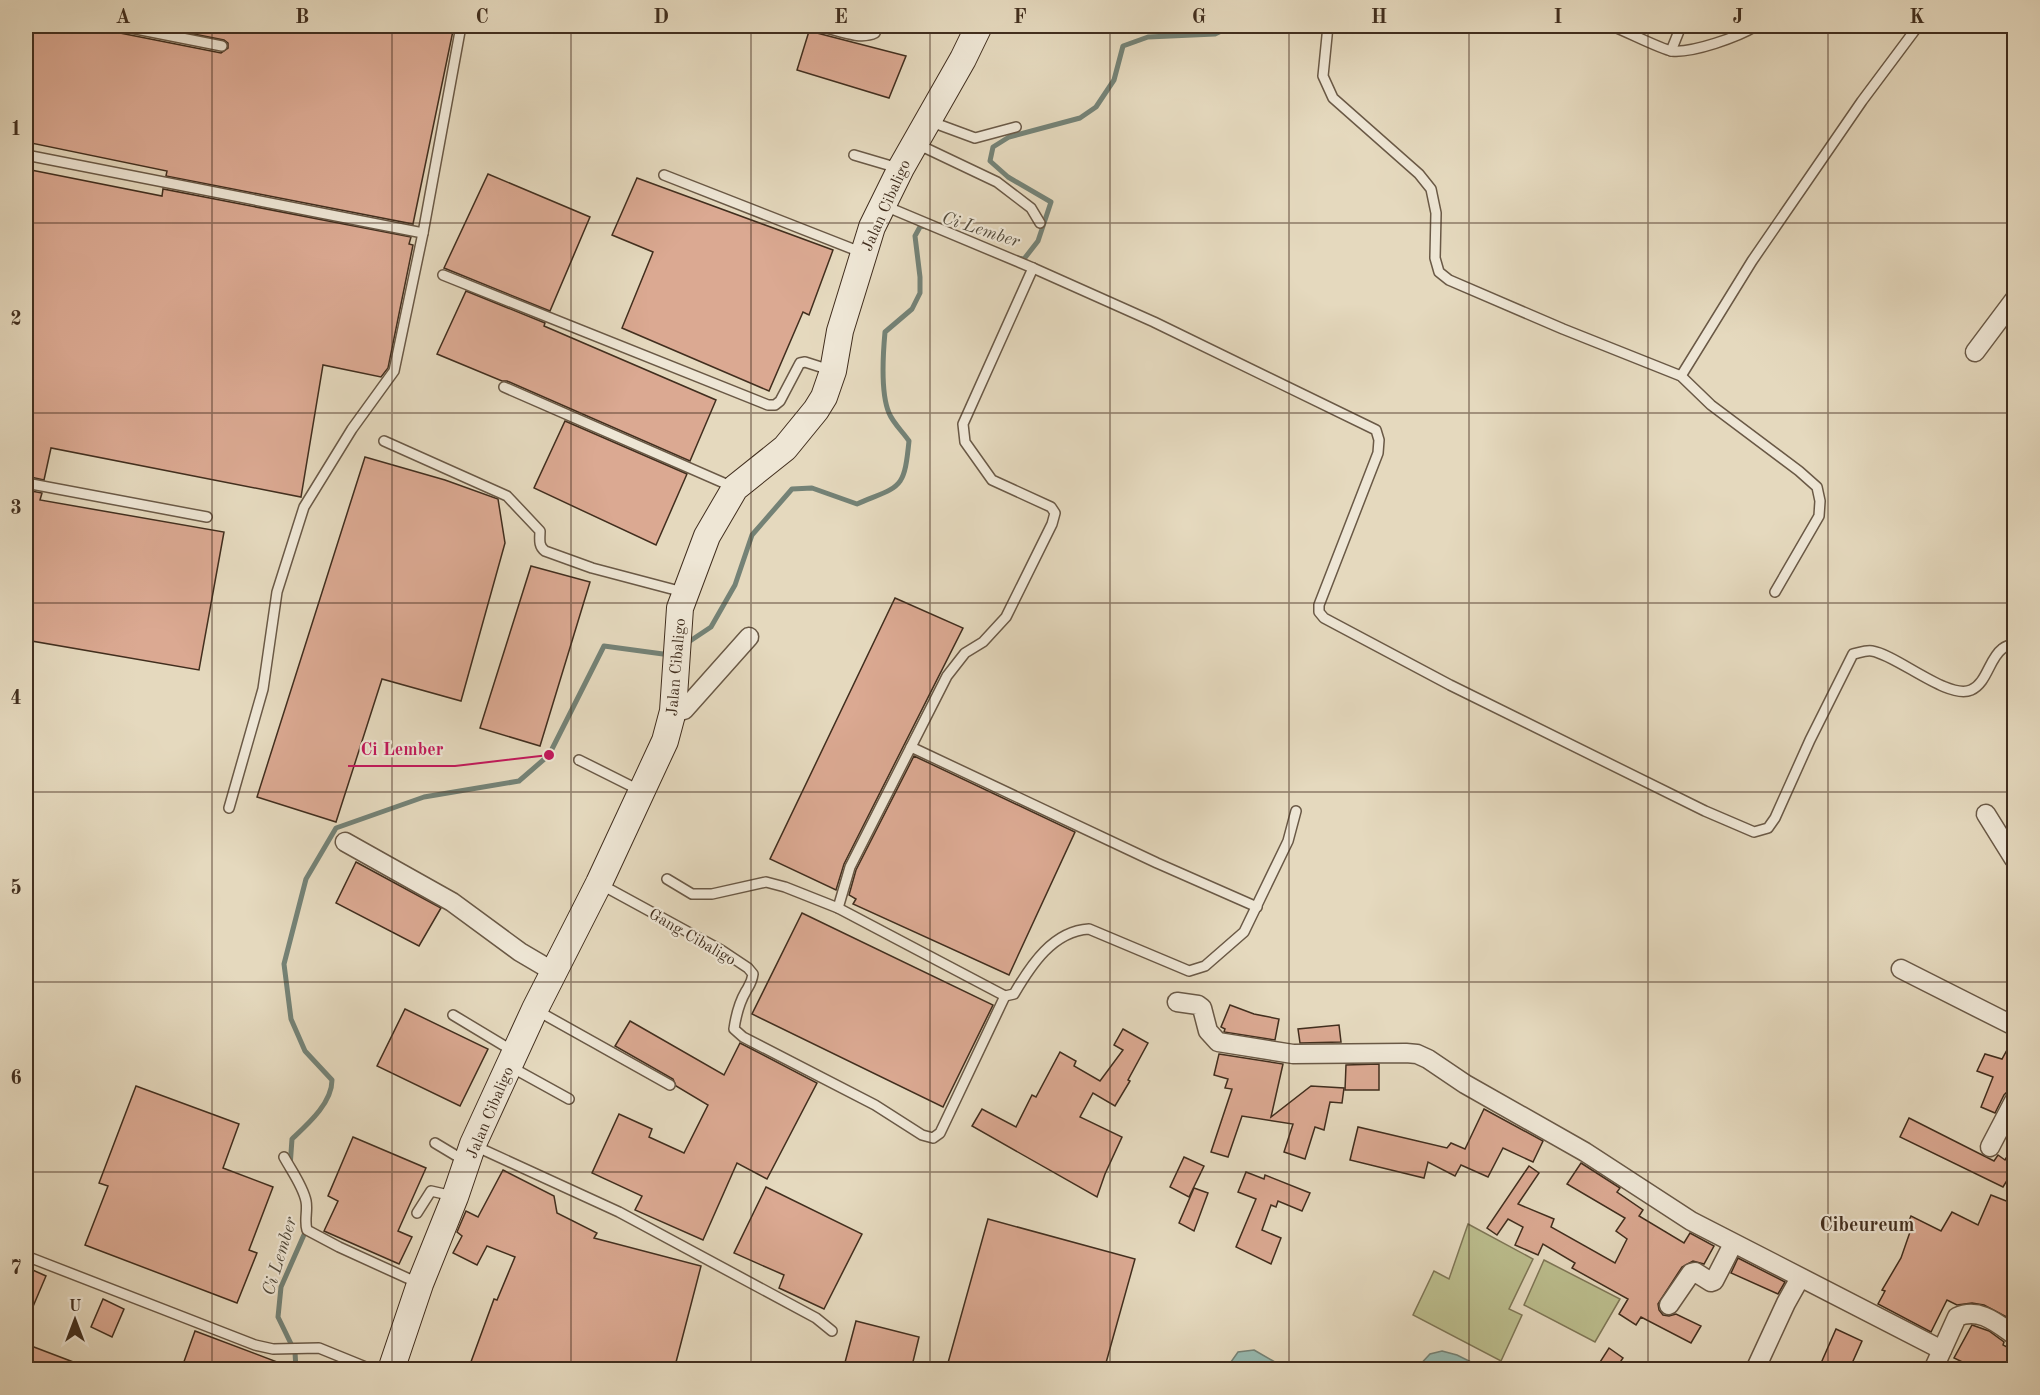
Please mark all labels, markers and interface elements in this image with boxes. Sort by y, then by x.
text: A [115,8,131,28]
text: B [295,8,309,28]
text: C [475,8,489,28]
text: D [653,8,669,28]
text: E [834,8,848,28]
text: F [1013,8,1027,28]
text: G [1192,8,1206,28]
text: H [1371,8,1387,28]
text: I [1554,8,1562,28]
text: J [1733,8,1744,28]
text: K [1909,8,1925,28]
text: 1 [10,120,22,140]
street label: Jalan Cibaligo [860,158,914,254]
water label: Ci Lember [939,209,1023,251]
text: 2 [10,310,22,330]
text: 3 [10,499,22,519]
street label: Jalan Cibaligo [665,617,689,717]
text: 4 [10,689,22,709]
callout: Ci Lember [348,730,455,766]
text: Ci Lember [360,741,444,759]
text: 5 [10,878,22,899]
street label: Gang Cibaligo [646,906,738,969]
street label: Jalan Cibaligo [464,1064,517,1161]
text: 6 [10,1069,22,1089]
water label: Ci Lember [260,1214,301,1298]
district label: Cibeureum [1819,1216,1915,1236]
text: 7 [10,1259,22,1279]
north arrow [45,1290,105,1350]
text: U [69,1299,82,1315]

